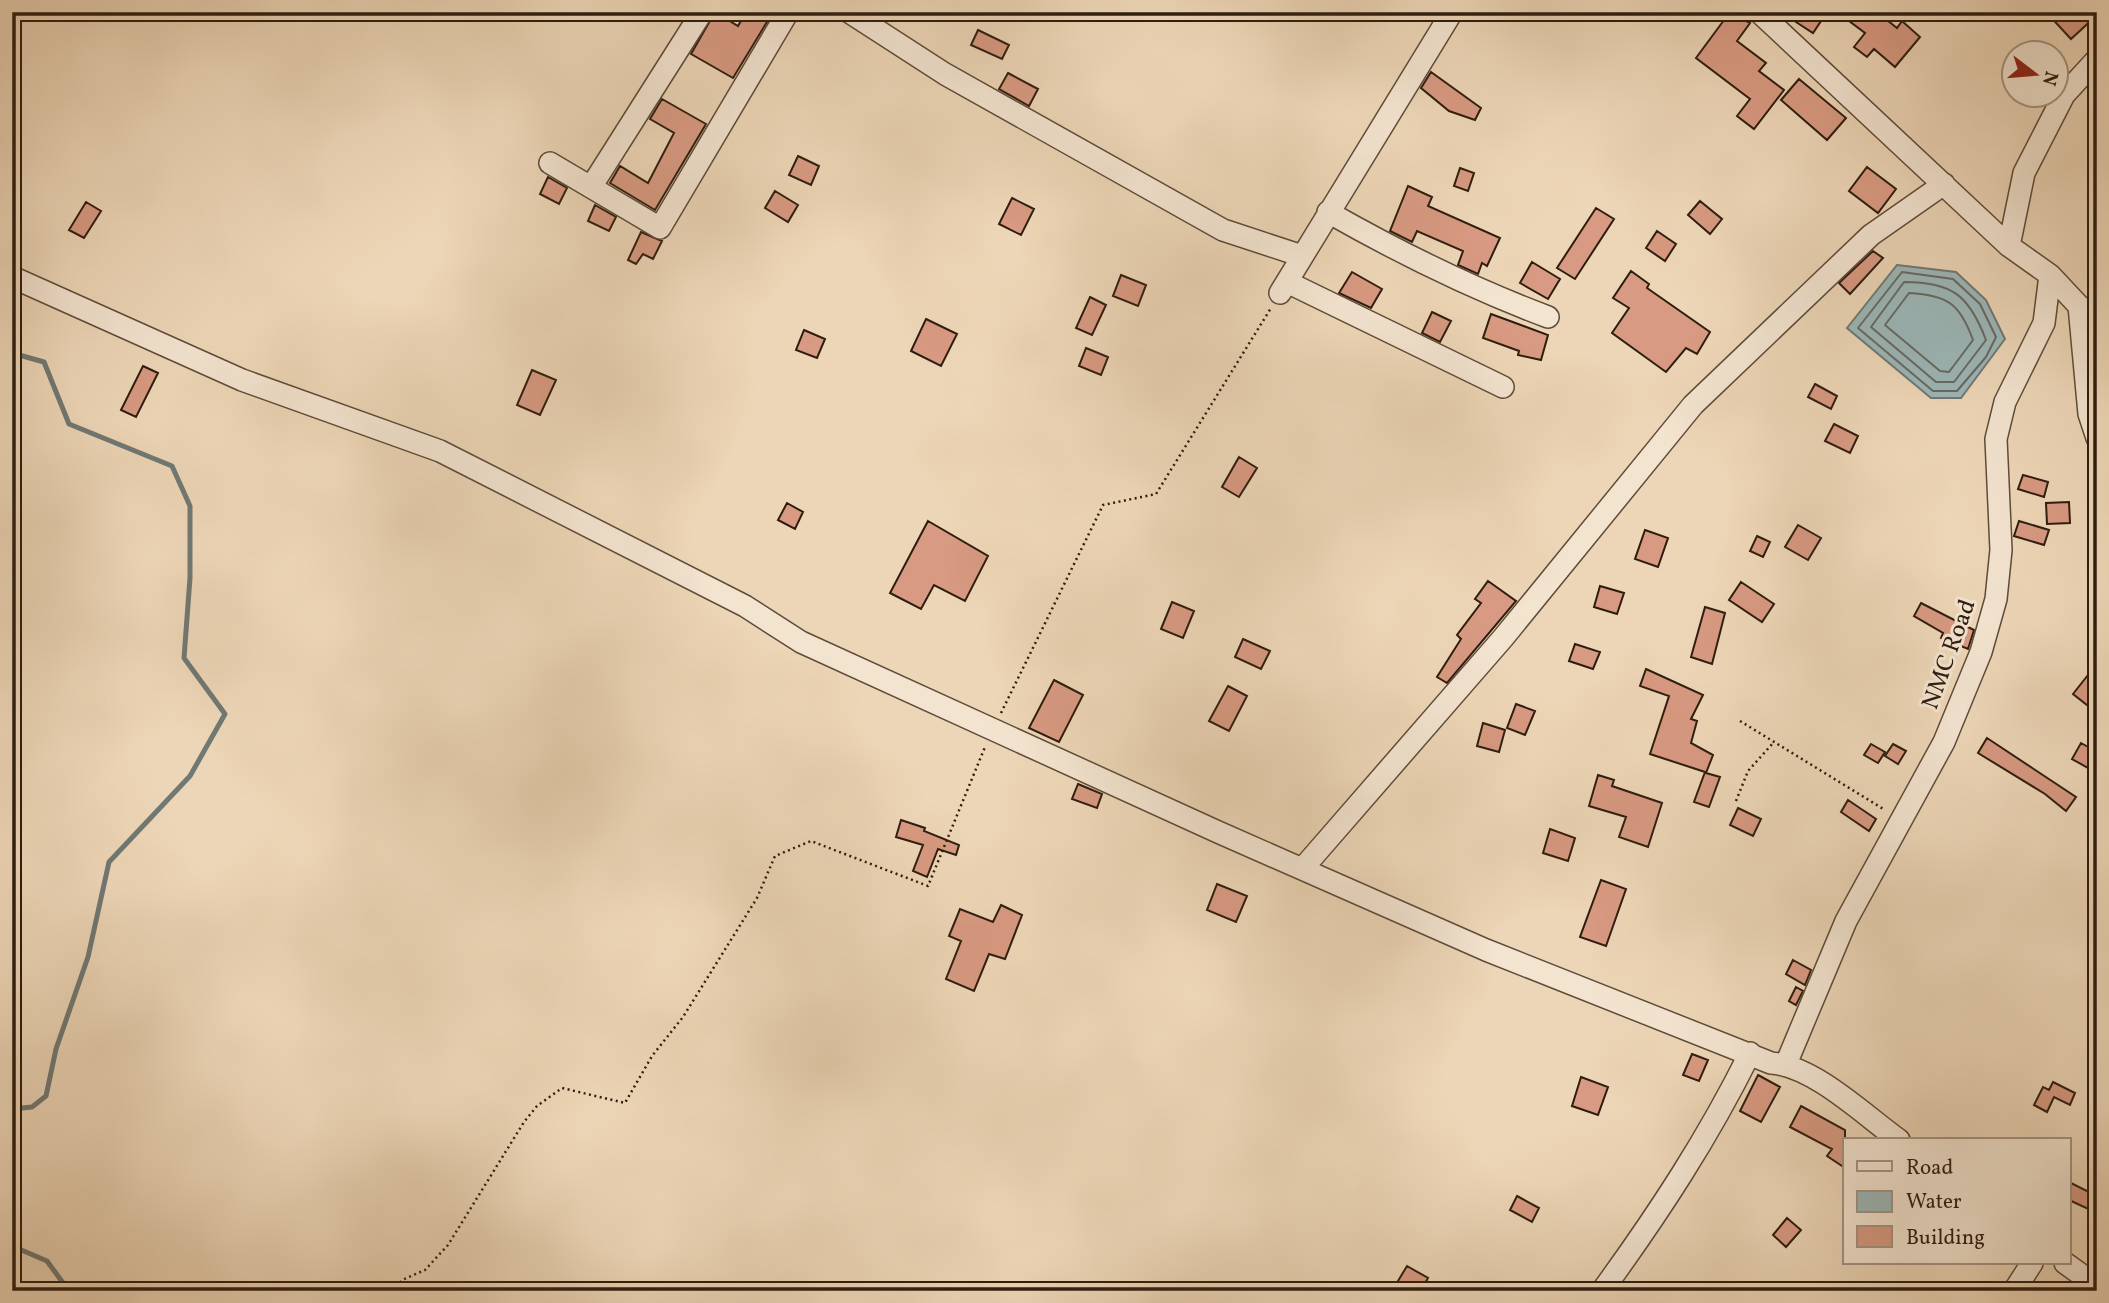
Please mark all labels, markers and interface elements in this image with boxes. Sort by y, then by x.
north arrow [2000,38,2070,108]
text: N [2035,68,2064,89]
street label: NMC Road [1914,595,1985,714]
legend [1843,1138,2070,1264]
text: Road [1906,1154,1953,1183]
text: Water [1906,1188,1962,1217]
text: Building [1906,1224,1985,1253]

